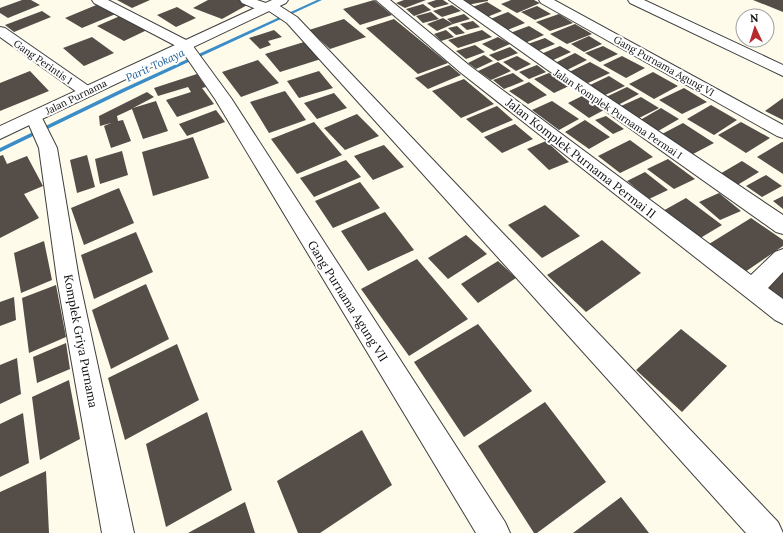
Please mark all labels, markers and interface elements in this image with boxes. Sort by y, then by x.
north arrow [735,8,775,48]
text: N [750,11,760,25]
street label: Gang Purnama Agung VI [611,33,717,99]
street label: Gang Perintis 1 [11,37,75,87]
water label: Parit Tokaya [123,45,188,85]
street label: Jalan Komplek Purnama Permai I [551,66,685,162]
street label: Jalan Purnama [42,76,109,118]
street label: Jalan Komplek Purnama Permai II [502,94,659,221]
street label: Gang Purnama Agung VII [305,238,391,364]
street label: Komplek Griya Purnama [61,273,101,409]

